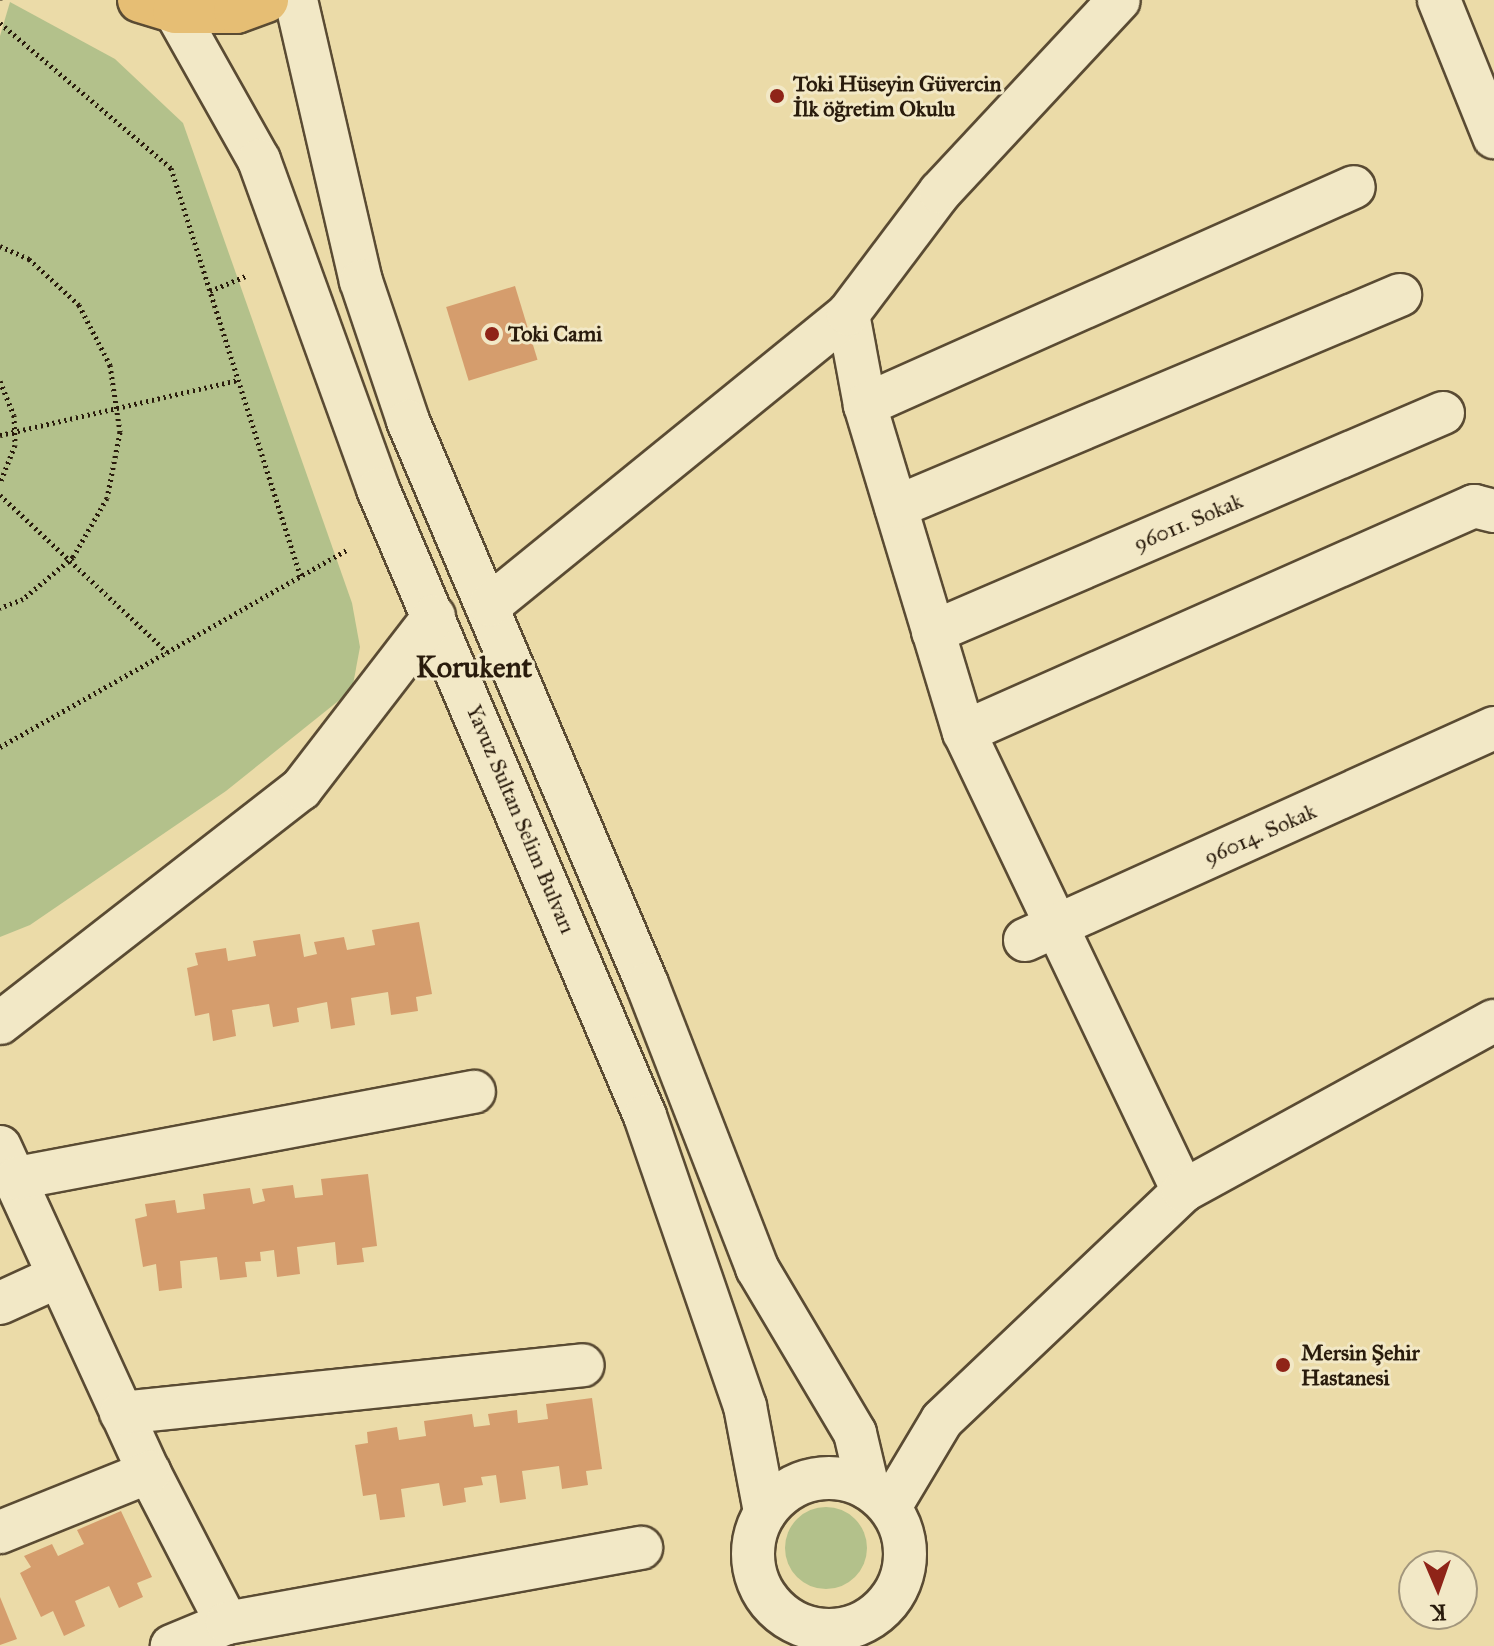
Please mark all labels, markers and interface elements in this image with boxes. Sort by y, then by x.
place label: Toki Hüseyin Güvercin İlk öğretim Okulu [793,70,1002,122]
marker: Toki Hüseyin Güvercin İlk öğretim Okulu [768,87,786,105]
place label: Toki Cami [508,321,602,347]
marker: Toki Cami [483,325,501,343]
street label: 96011. Sokak [1129,487,1247,557]
district label: Korukent [416,649,532,685]
street label: Yavuz Sultan Selim Bulvarı [461,701,581,937]
street label: 96014. Sokak [1200,798,1320,870]
place label: Mersin Şehir Hastanesi [1301,1339,1420,1390]
marker: Mersin Şehir Hastanesi [1272,1354,1294,1376]
north arrow [1398,1550,1478,1630]
text: K [1431,1599,1447,1626]

